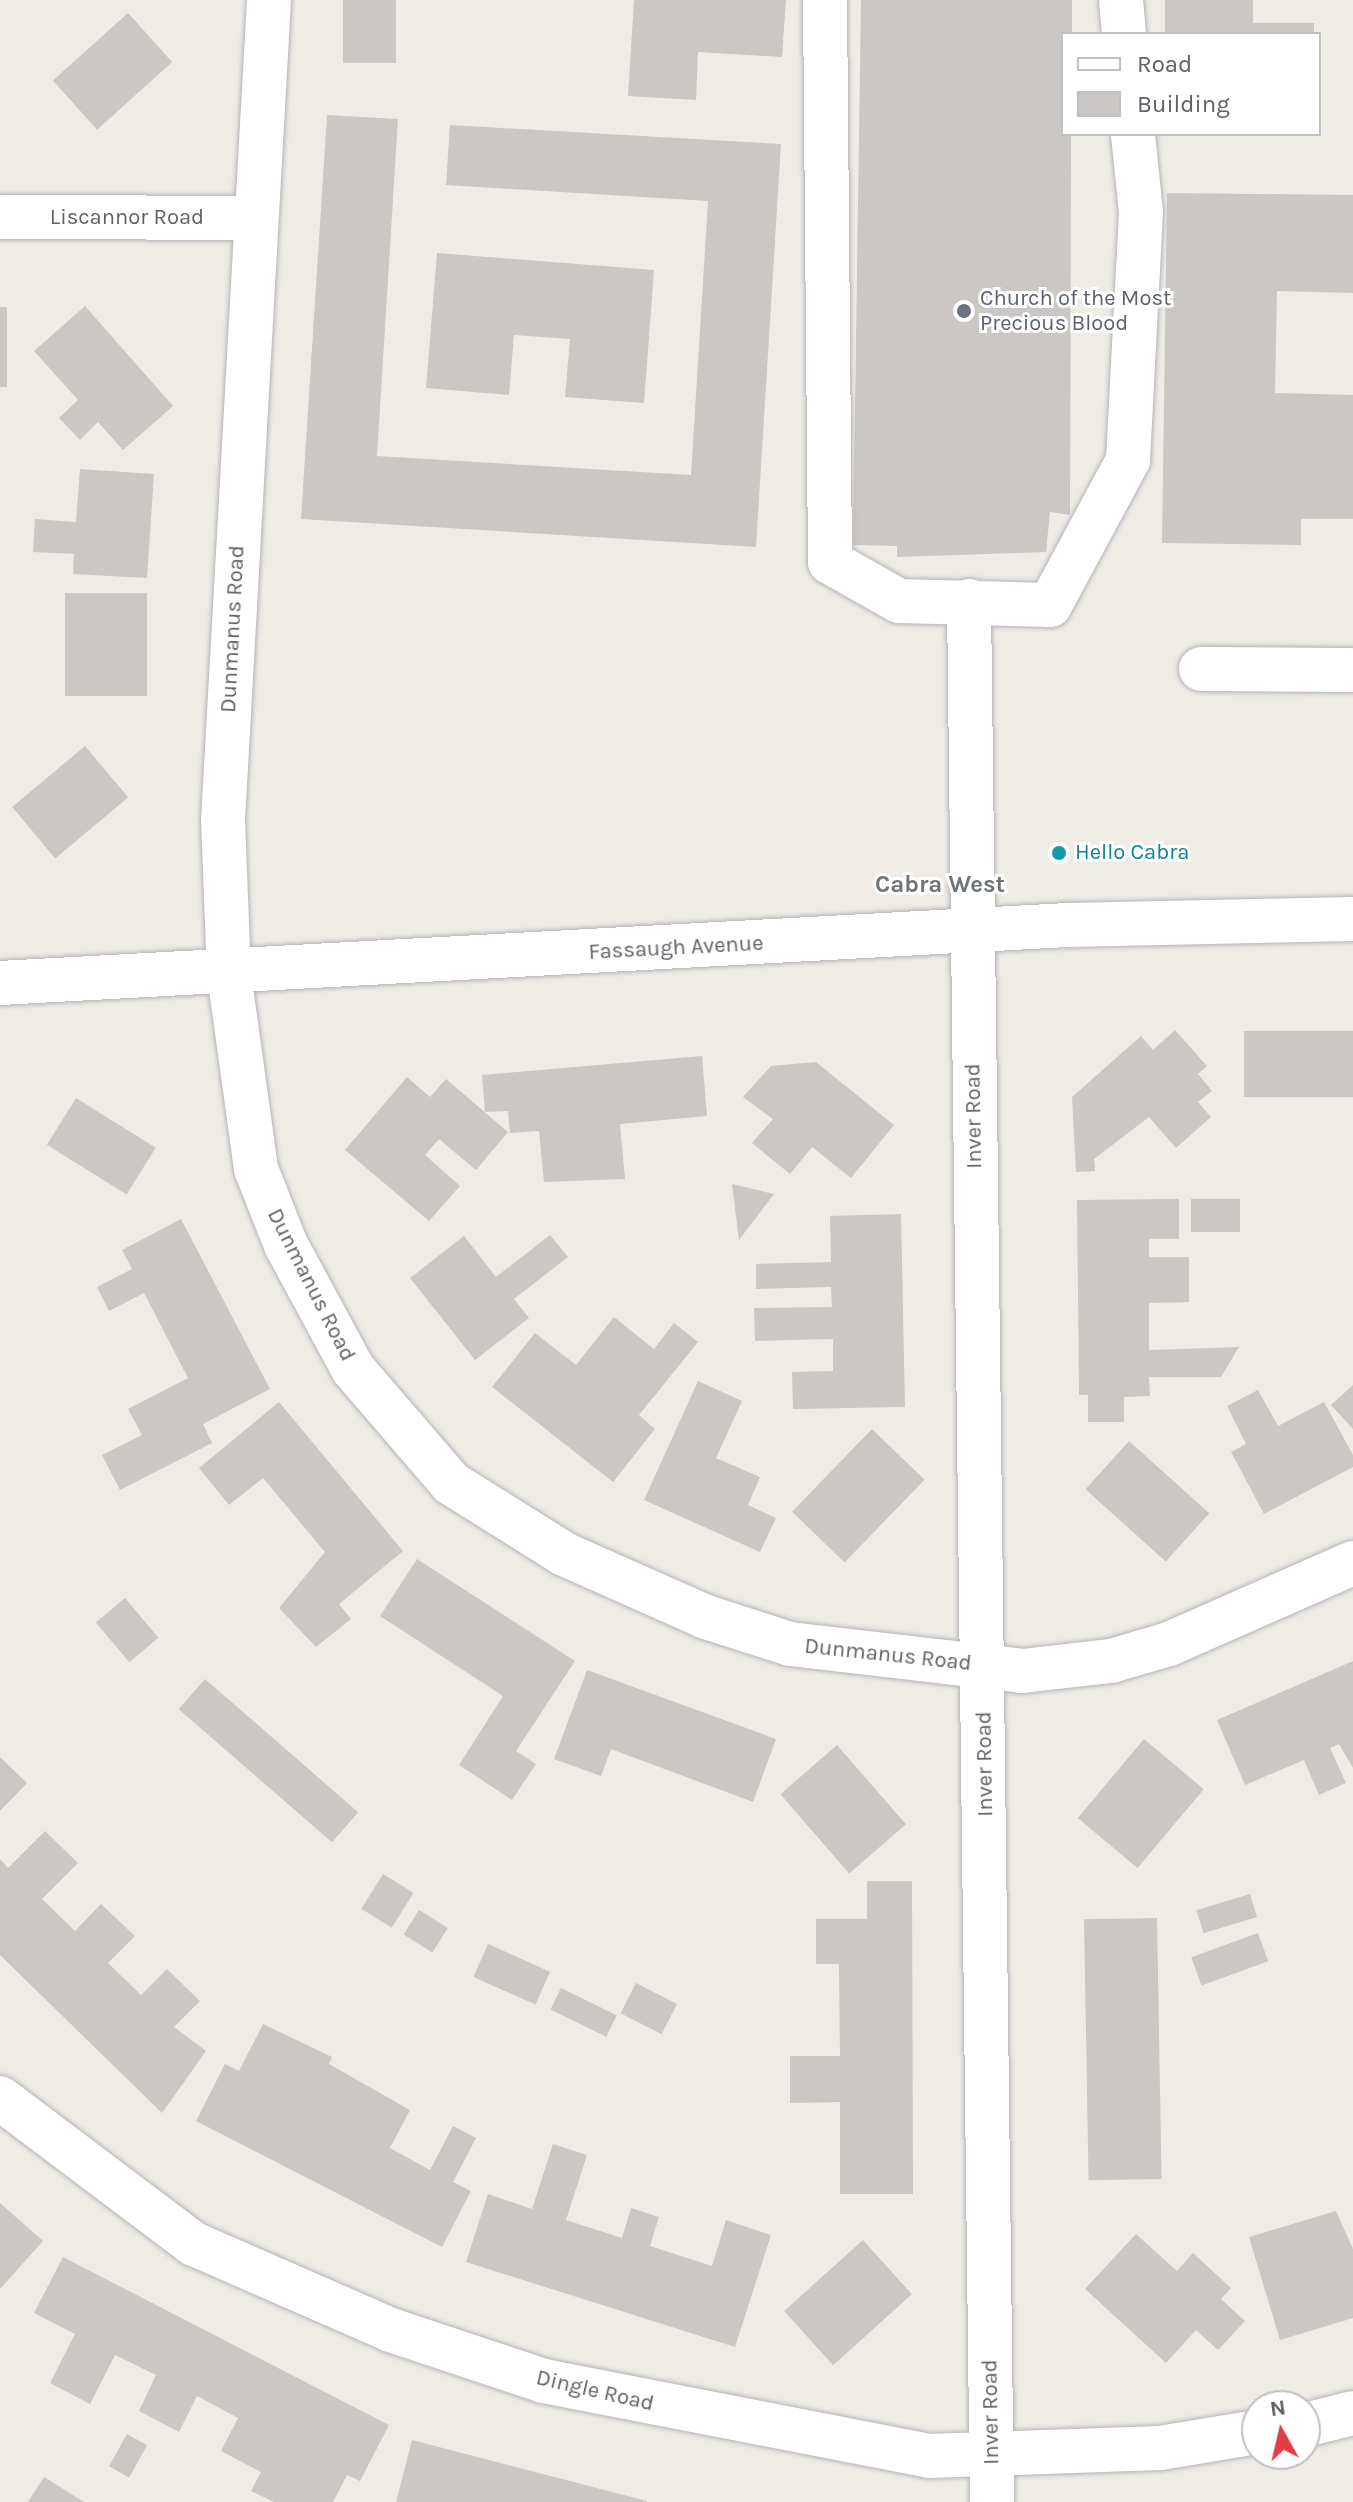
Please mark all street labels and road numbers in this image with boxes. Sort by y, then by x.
street label: Liscannor Road [50,205,204,231]
street label: Dunmanus Road [215,545,251,713]
street label: Fassaugh Avenue [588,930,764,966]
street label: Inver Road [960,1063,988,1169]
street label: Dunmanus Road [261,1204,361,1366]
street label: Dunmanus Road [803,1633,973,1677]
street label: Inver Road [971,1711,999,1817]
street label: Inver Road [977,2359,1005,2465]
street label: Dingle Road [534,2365,656,2417]

